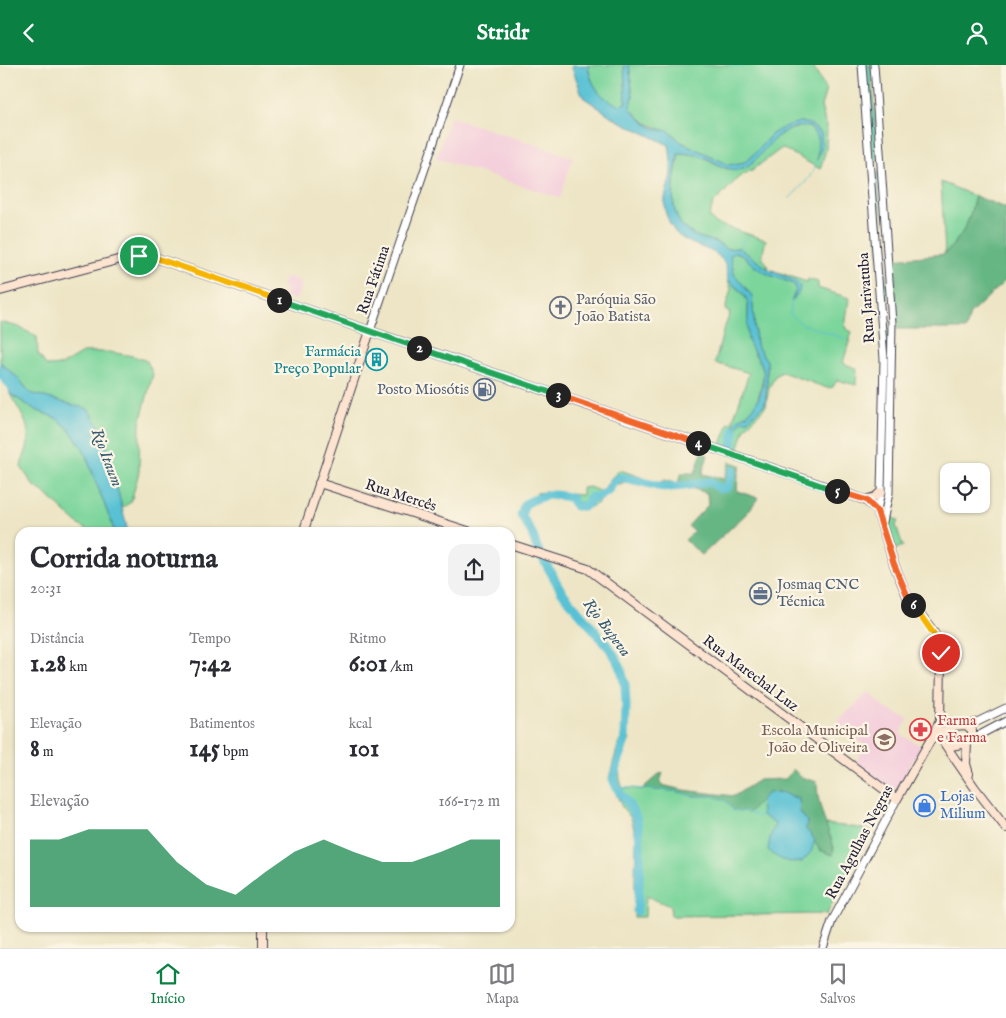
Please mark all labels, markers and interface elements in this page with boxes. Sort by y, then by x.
icon: back [15,19,43,47]
text: Stridr [477,19,529,47]
icon: person [963,19,991,47]
pin [118,235,160,277]
icon: arrive [125,242,153,270]
street label: Rua Fátima [353,243,394,317]
street label: Rua Jarivatuba [854,251,879,344]
pin: 1 [266,287,292,313]
place label: Paróquia São João Batista [574,290,656,326]
text: 1 [277,291,282,309]
church icon: Paróquia São João Batista [548,296,572,320]
pin: 2 [406,335,432,361]
text: 2 [416,339,423,357]
place label: Farmácia Preço Popular [274,342,362,378]
building icon: Farmácia Preço Popular [365,348,389,372]
fuel station icon: Posto Miosótis [473,377,497,401]
place label: Posto Miosótis [377,380,469,399]
pin: 3 [546,383,570,407]
text: 3 [556,386,561,404]
water label: Rio Itaum [86,426,126,490]
pin: 4 [686,431,710,455]
text: 4 [695,434,702,452]
map controls [940,463,990,513]
button: locate [940,463,990,513]
street label: Rua Mercês [363,475,439,516]
pin: 5 [824,479,850,503]
text: 5 [835,482,840,500]
text: Corrida noturna [30,542,218,577]
button: share [448,544,500,596]
place label: Josmaq CNC Técnica [775,575,859,611]
text: 20:31 [30,579,62,599]
office icon: Josmaq CNC Técnica [749,581,773,605]
pin: 6 [900,593,926,617]
water label: Rio Bupeva [578,595,635,661]
text: 6 [911,596,916,614]
text: Distância [30,630,84,648]
text: Tempo [189,630,231,648]
text: Ritmo [349,630,386,648]
street label: Rua Marechal Luz [699,631,803,716]
pin [920,632,962,674]
icon: check [927,639,955,667]
text: 1.28 [30,648,66,680]
text: 7:42 [189,648,232,680]
text: 6:01 [349,648,387,680]
text: km [66,658,88,676]
text: /km [387,658,413,676]
place label: Farma e Farma [937,711,987,747]
text: Elevação [30,715,82,733]
text: Batimentos [189,715,255,733]
text: kcal [349,715,372,733]
pharmacy icon: Farma e Farma [909,717,933,741]
place label: Escola Municipal João de Oliveira [761,721,869,757]
school or university icon: Escola Municipal João de Oliveira [872,727,896,751]
text: 8 [30,733,40,765]
text: 145 [189,733,220,765]
text: 101 [349,733,379,765]
text: m [40,743,54,761]
text: bpm [220,743,249,761]
street label: Rua Agulhas Negras [821,782,898,903]
place label: Lojas Milium [940,787,986,823]
text: Elevação [30,792,89,812]
text: 166–172 m [438,792,500,812]
shop icon: Lojas Milium [912,793,936,817]
tab: Início [151,960,185,1008]
tab: Mapa [486,960,519,1008]
tab: Salvos [820,960,855,1008]

